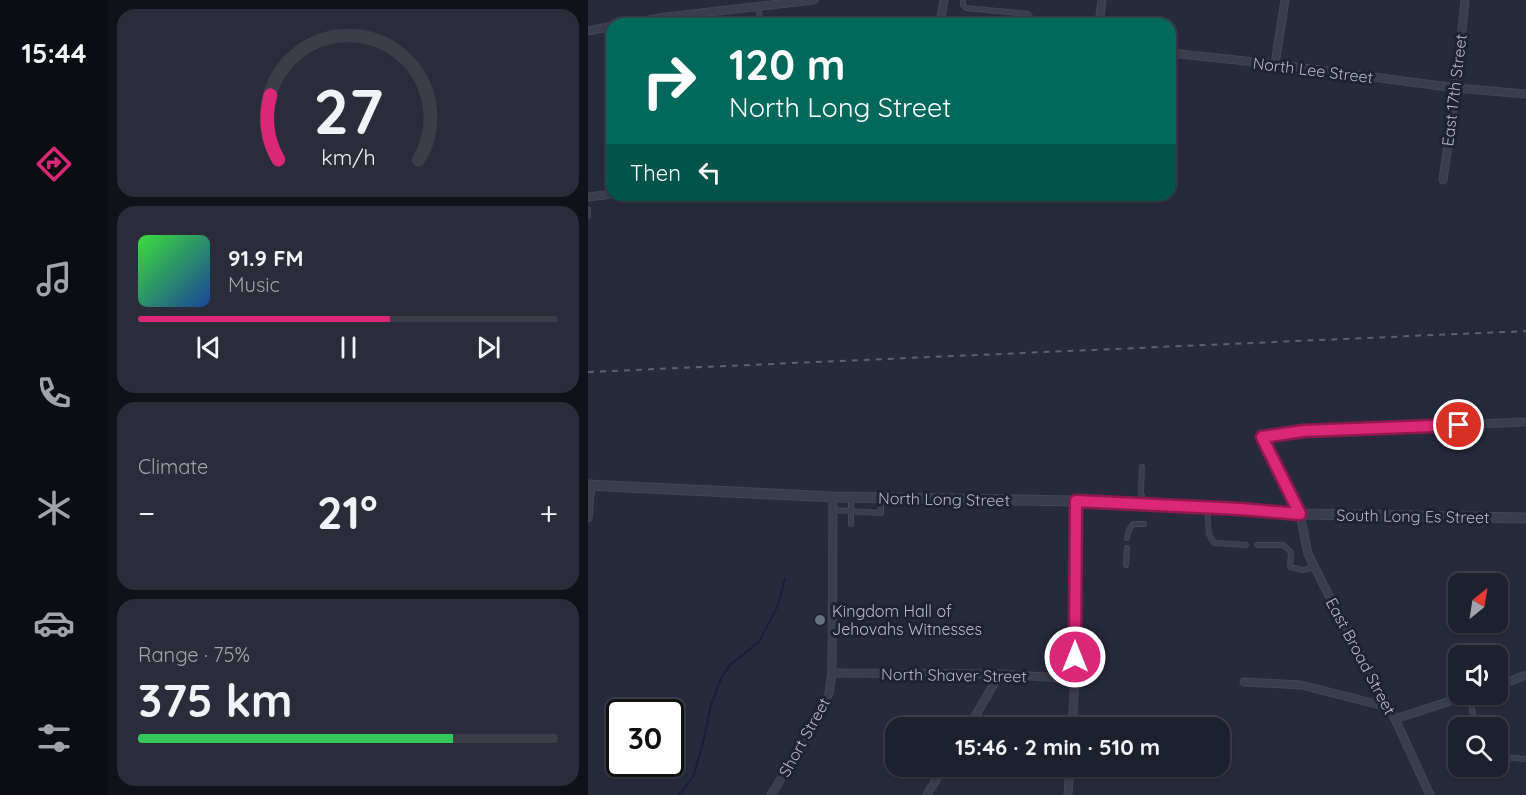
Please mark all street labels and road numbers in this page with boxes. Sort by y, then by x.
street label: East 17th Street [1437,33,1471,147]
street label: North Lee Street [1252,53,1374,87]
street label: North Long Street [878,488,1010,510]
street label: South Long Es Street [1336,505,1490,527]
street label: East Broad Street [1322,594,1400,718]
street label: North Shaver Street [881,664,1027,686]
street label: Short Street [774,694,834,780]

